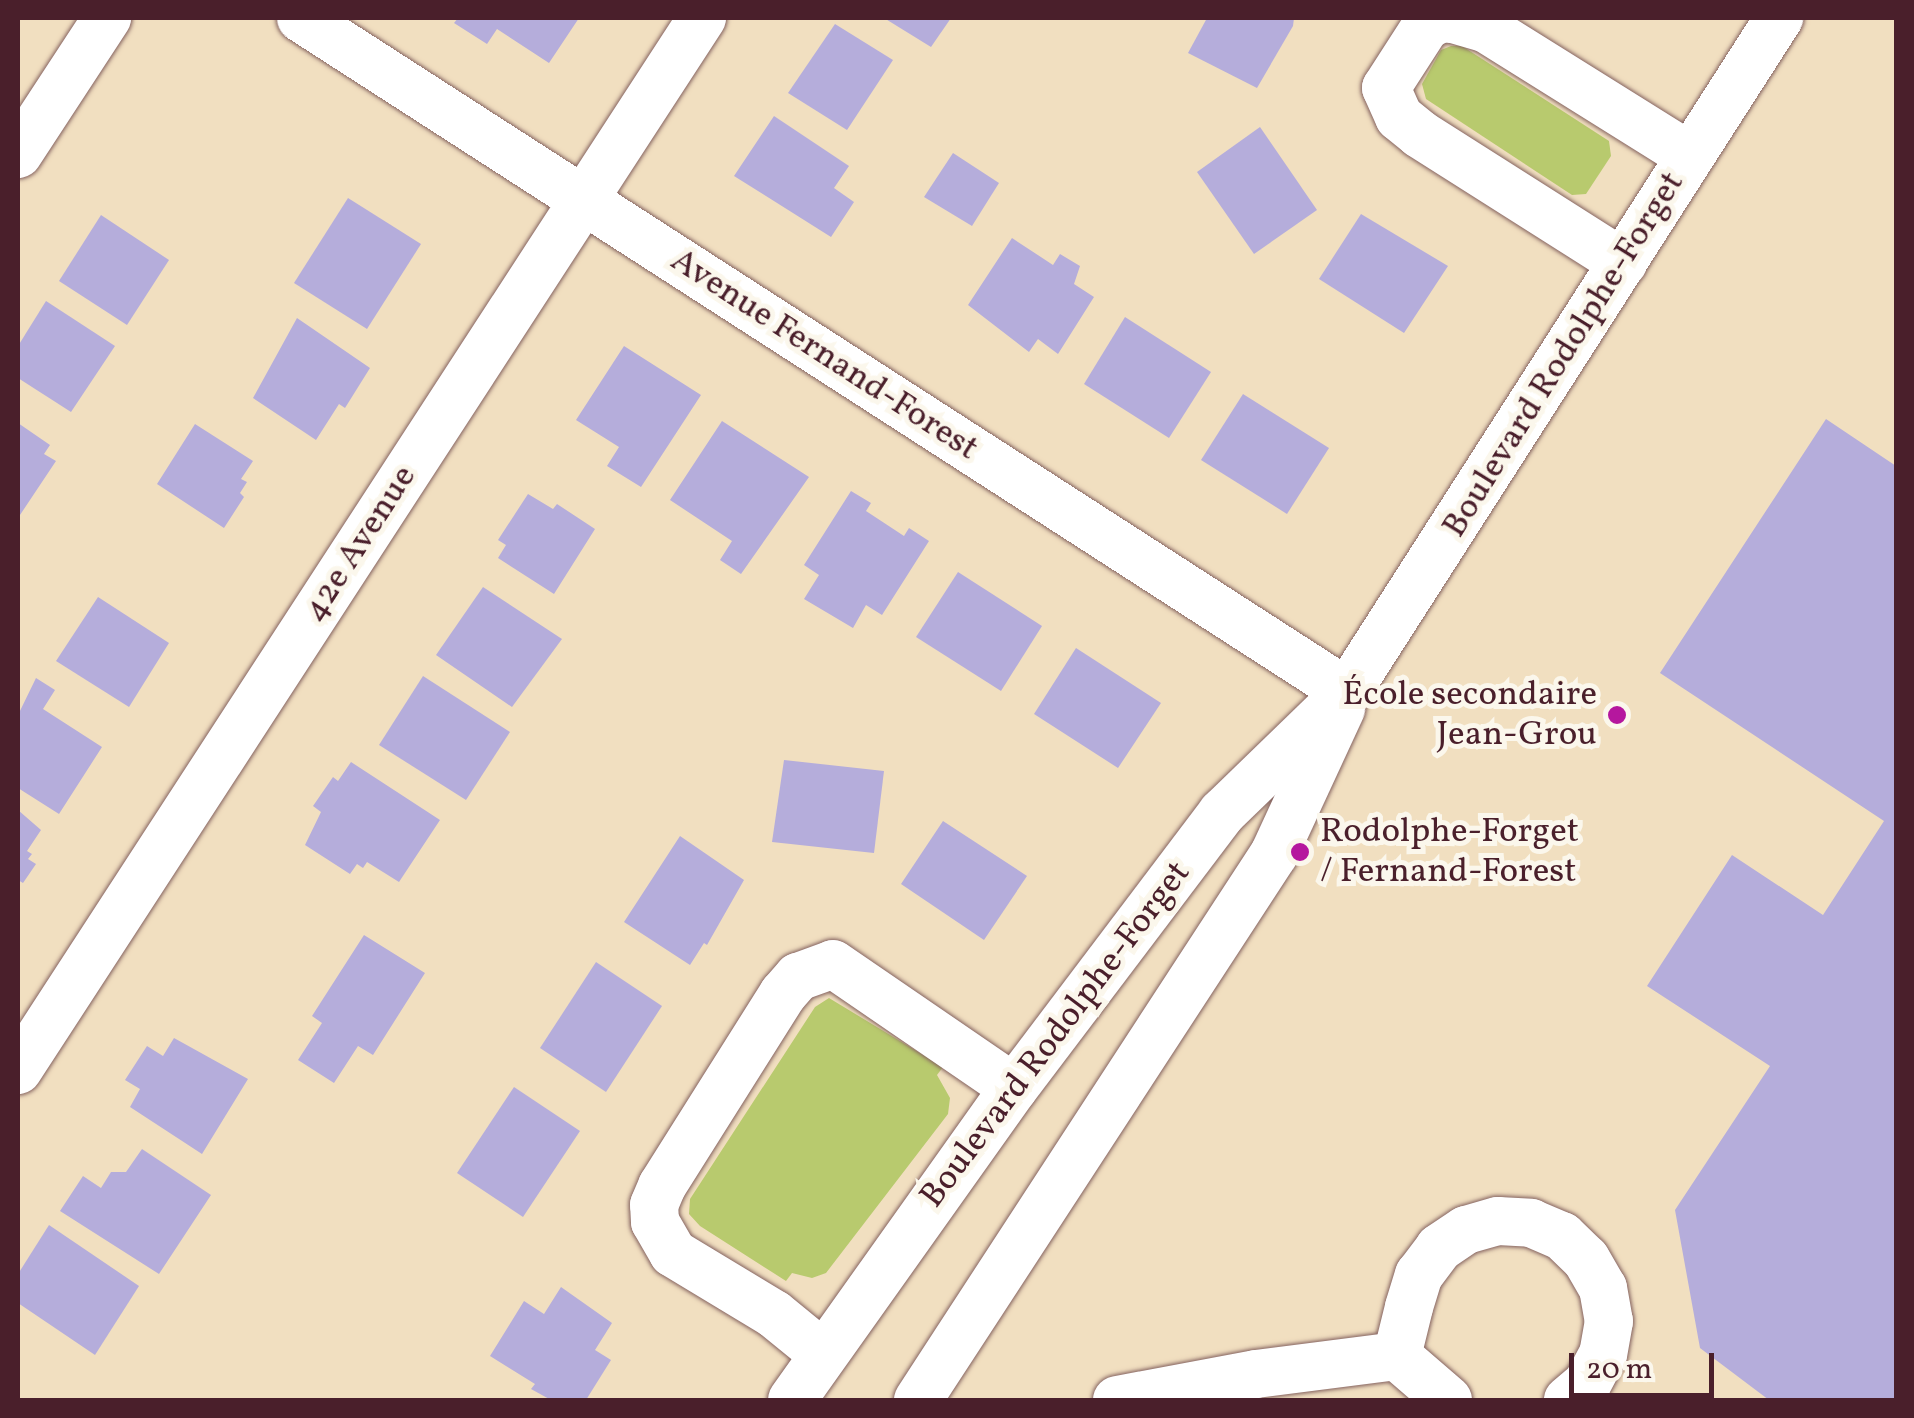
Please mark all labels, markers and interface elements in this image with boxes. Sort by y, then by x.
street label: Boulevard Rodolphe-Forget [1434,164,1694,546]
street label: Avenue Fernand-Forest [662,240,986,470]
street label: 42e Avenue [294,458,426,630]
place label: École secondaire Jean-Grou [1342,674,1597,756]
marker: École secondaire Jean-Grou [1606,704,1628,726]
place label: Rodolphe-Forget / Fernand-Forest [1320,811,1579,893]
marker: Rodolphe-Forget / Fernand-Forest [1289,841,1311,863]
street label: Boulevard Rodolphe-Forget [912,853,1200,1217]
scale bar [1574,1333,1719,1395]
text: 20 m [1586,1349,1652,1391]

